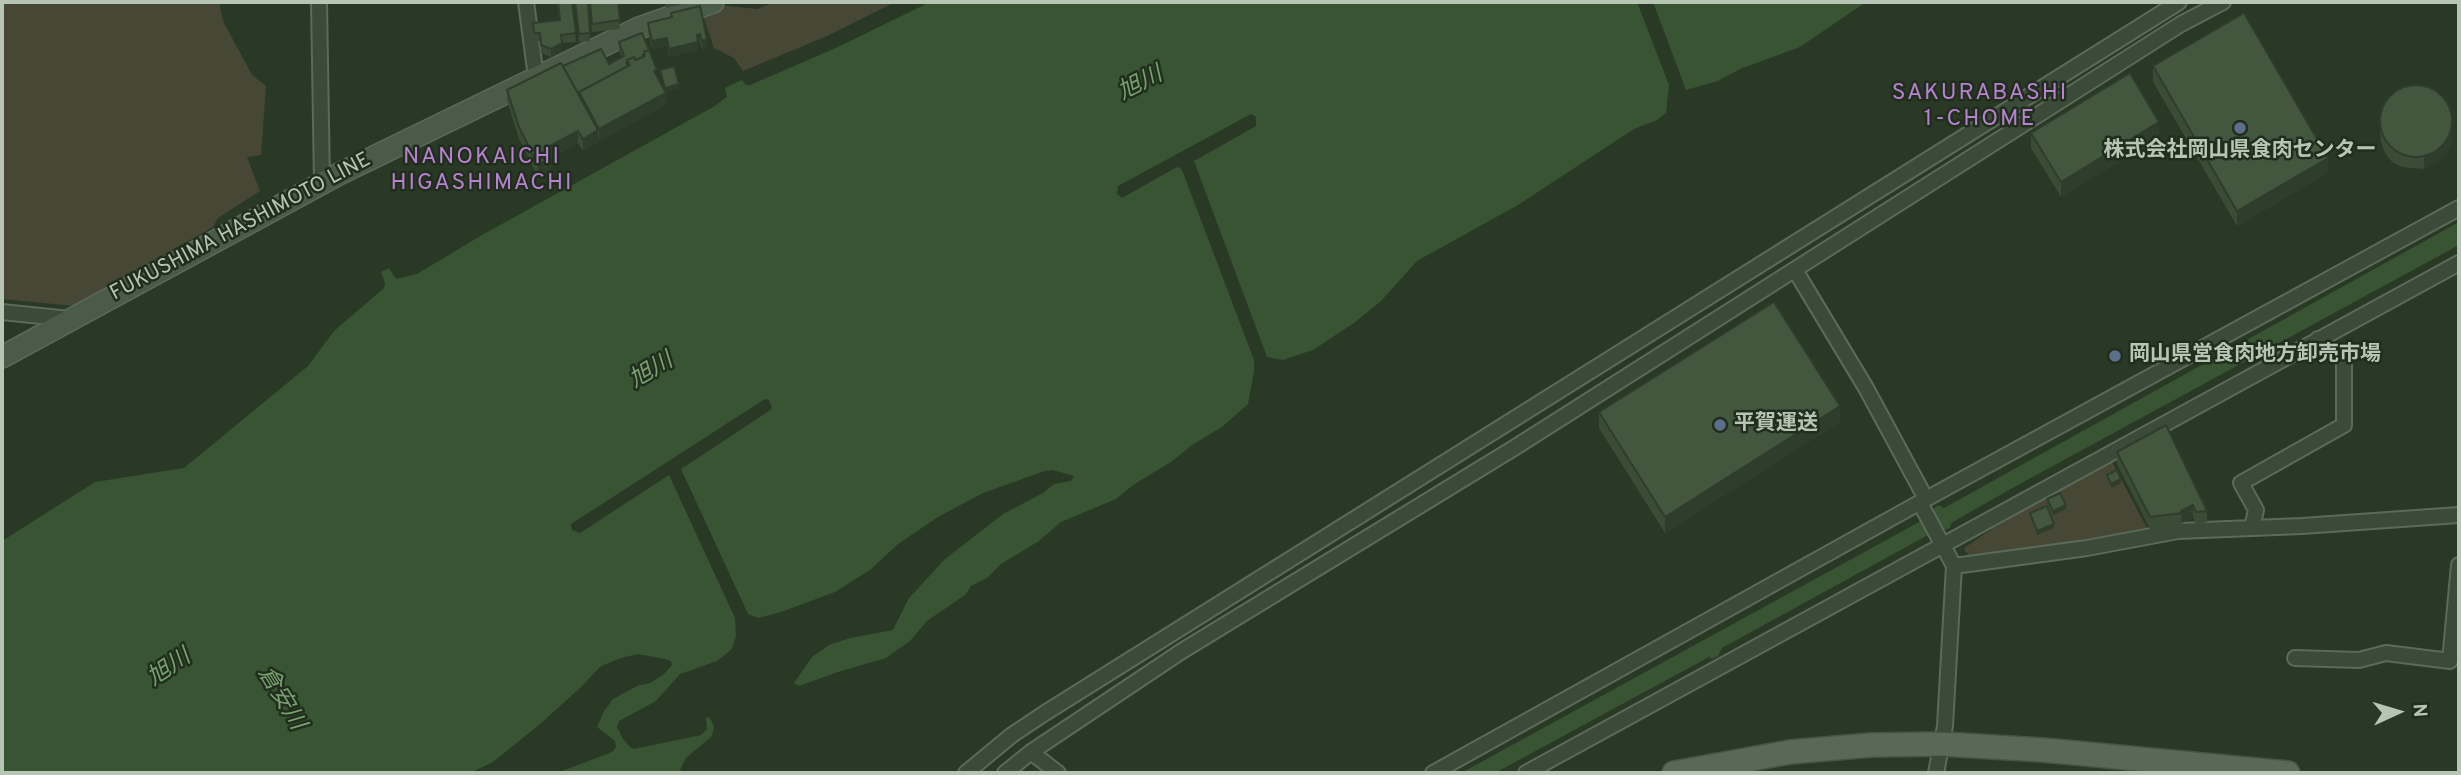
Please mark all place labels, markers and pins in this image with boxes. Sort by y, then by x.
marker: 株式会社岡山県食肉センター [2232,120,2248,136]
place label: 株式会社岡山県食肉センター [2104,139,2376,165]
place label: 岡山県営食肉地方卸売市場 [2129,343,2381,369]
marker: 岡山県営食肉地方卸売市場 [2107,348,2123,364]
place label: 平賀運送 [1734,412,1818,438]
marker: 平賀運送 [1712,417,1728,433]

